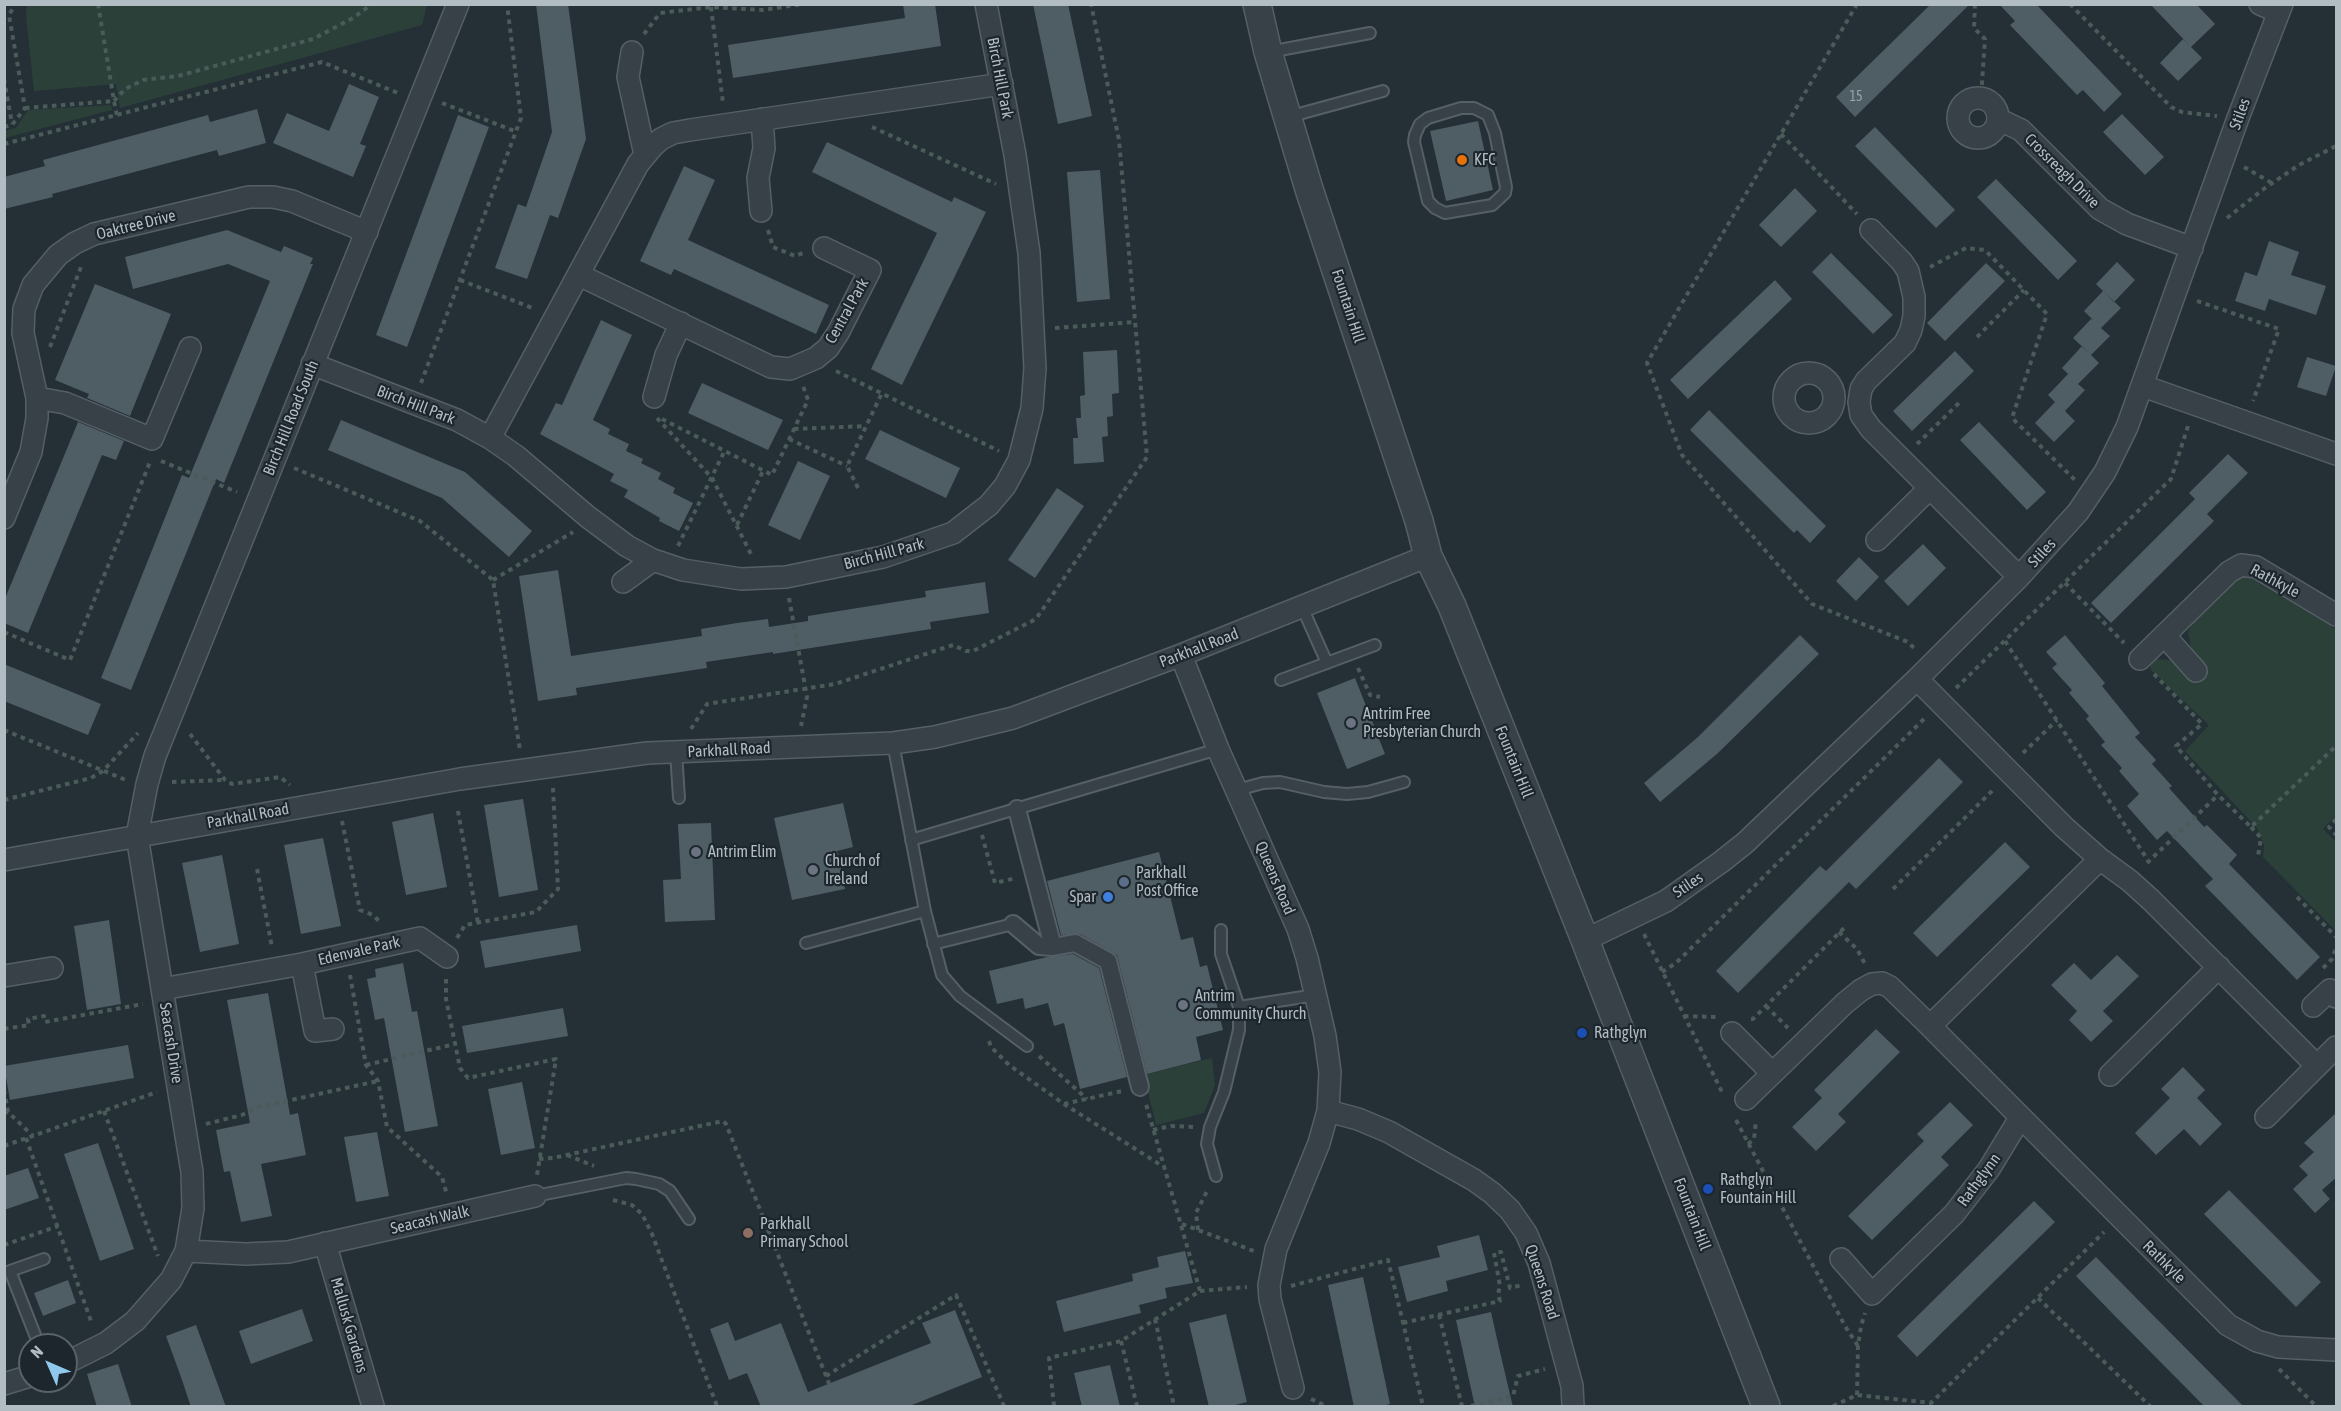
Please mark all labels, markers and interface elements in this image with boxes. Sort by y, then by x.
street label: Birch Hill Park [983,36,1017,120]
house number: 15 [1849,89,1863,105]
street label: Stiles [2226,96,2254,132]
street label: Crossreagh Drive [2021,130,2103,212]
place label: KFC [1474,150,1495,170]
marker: KFC [1455,153,1469,167]
street label: Oaktree Drive [94,206,178,244]
street label: Fountain Hill [1327,267,1369,345]
street label: Central Park [821,275,873,347]
street label: Birch Hill Road South [259,358,323,478]
street label: Birch Hill Park [374,381,458,429]
street label: Birch Hill Park [842,534,926,574]
street label: Stiles [2024,535,2060,571]
street label: Rathkyle [2247,560,2303,602]
street label: Parkhall Road [1157,624,1241,672]
place label: Antrim Free Presbyterian Church [1363,704,1481,742]
marker: Antrim Free Presbyterian Church [1344,716,1358,730]
street label: Fountain Hill [1491,723,1537,801]
street label: Parkhall Road [687,738,771,762]
street label: Parkhall Road [205,799,291,833]
street label: Queens Road [1251,839,1299,917]
place label: Antrim Elim [708,842,777,862]
marker: Antrim Elim [689,845,703,859]
place label: Church of Ireland [825,851,880,889]
marker: Church of Ireland [806,863,820,877]
place label: Parkhall Post Office [1136,863,1199,901]
street label: Stiles [1669,868,1707,902]
marker: Parkhall Post Office [1117,875,1131,889]
place label: Spar [1070,887,1096,907]
marker: Spar [1101,890,1115,904]
street label: Edenvale Park [316,932,402,970]
place label: Antrim Community Church [1195,986,1306,1024]
marker: Antrim Community Church [1176,998,1190,1012]
street label: Seacash Drive [155,1001,187,1085]
place label: Rathglyn [1594,1023,1647,1043]
marker: Rathglyn [1575,1026,1589,1040]
street label: Rathglynn [1953,1150,2005,1210]
place label: Rathglyn Fountain Hill [1720,1170,1796,1208]
street label: Fountain Hill [1669,1175,1715,1253]
marker: Rathglyn Fountain Hill [1701,1182,1715,1196]
street label: Seacash Walk [389,1202,471,1238]
place label: Parkhall Primary School [760,1214,848,1252]
marker: Parkhall Primary School [741,1226,755,1240]
street label: Rathkyle [2139,1237,2189,1287]
street label: Queens Road [1521,1242,1563,1322]
street label: Mallusk Gardens [326,1275,372,1375]
north arrow [18,1333,78,1393]
text: N [27,1342,46,1361]

